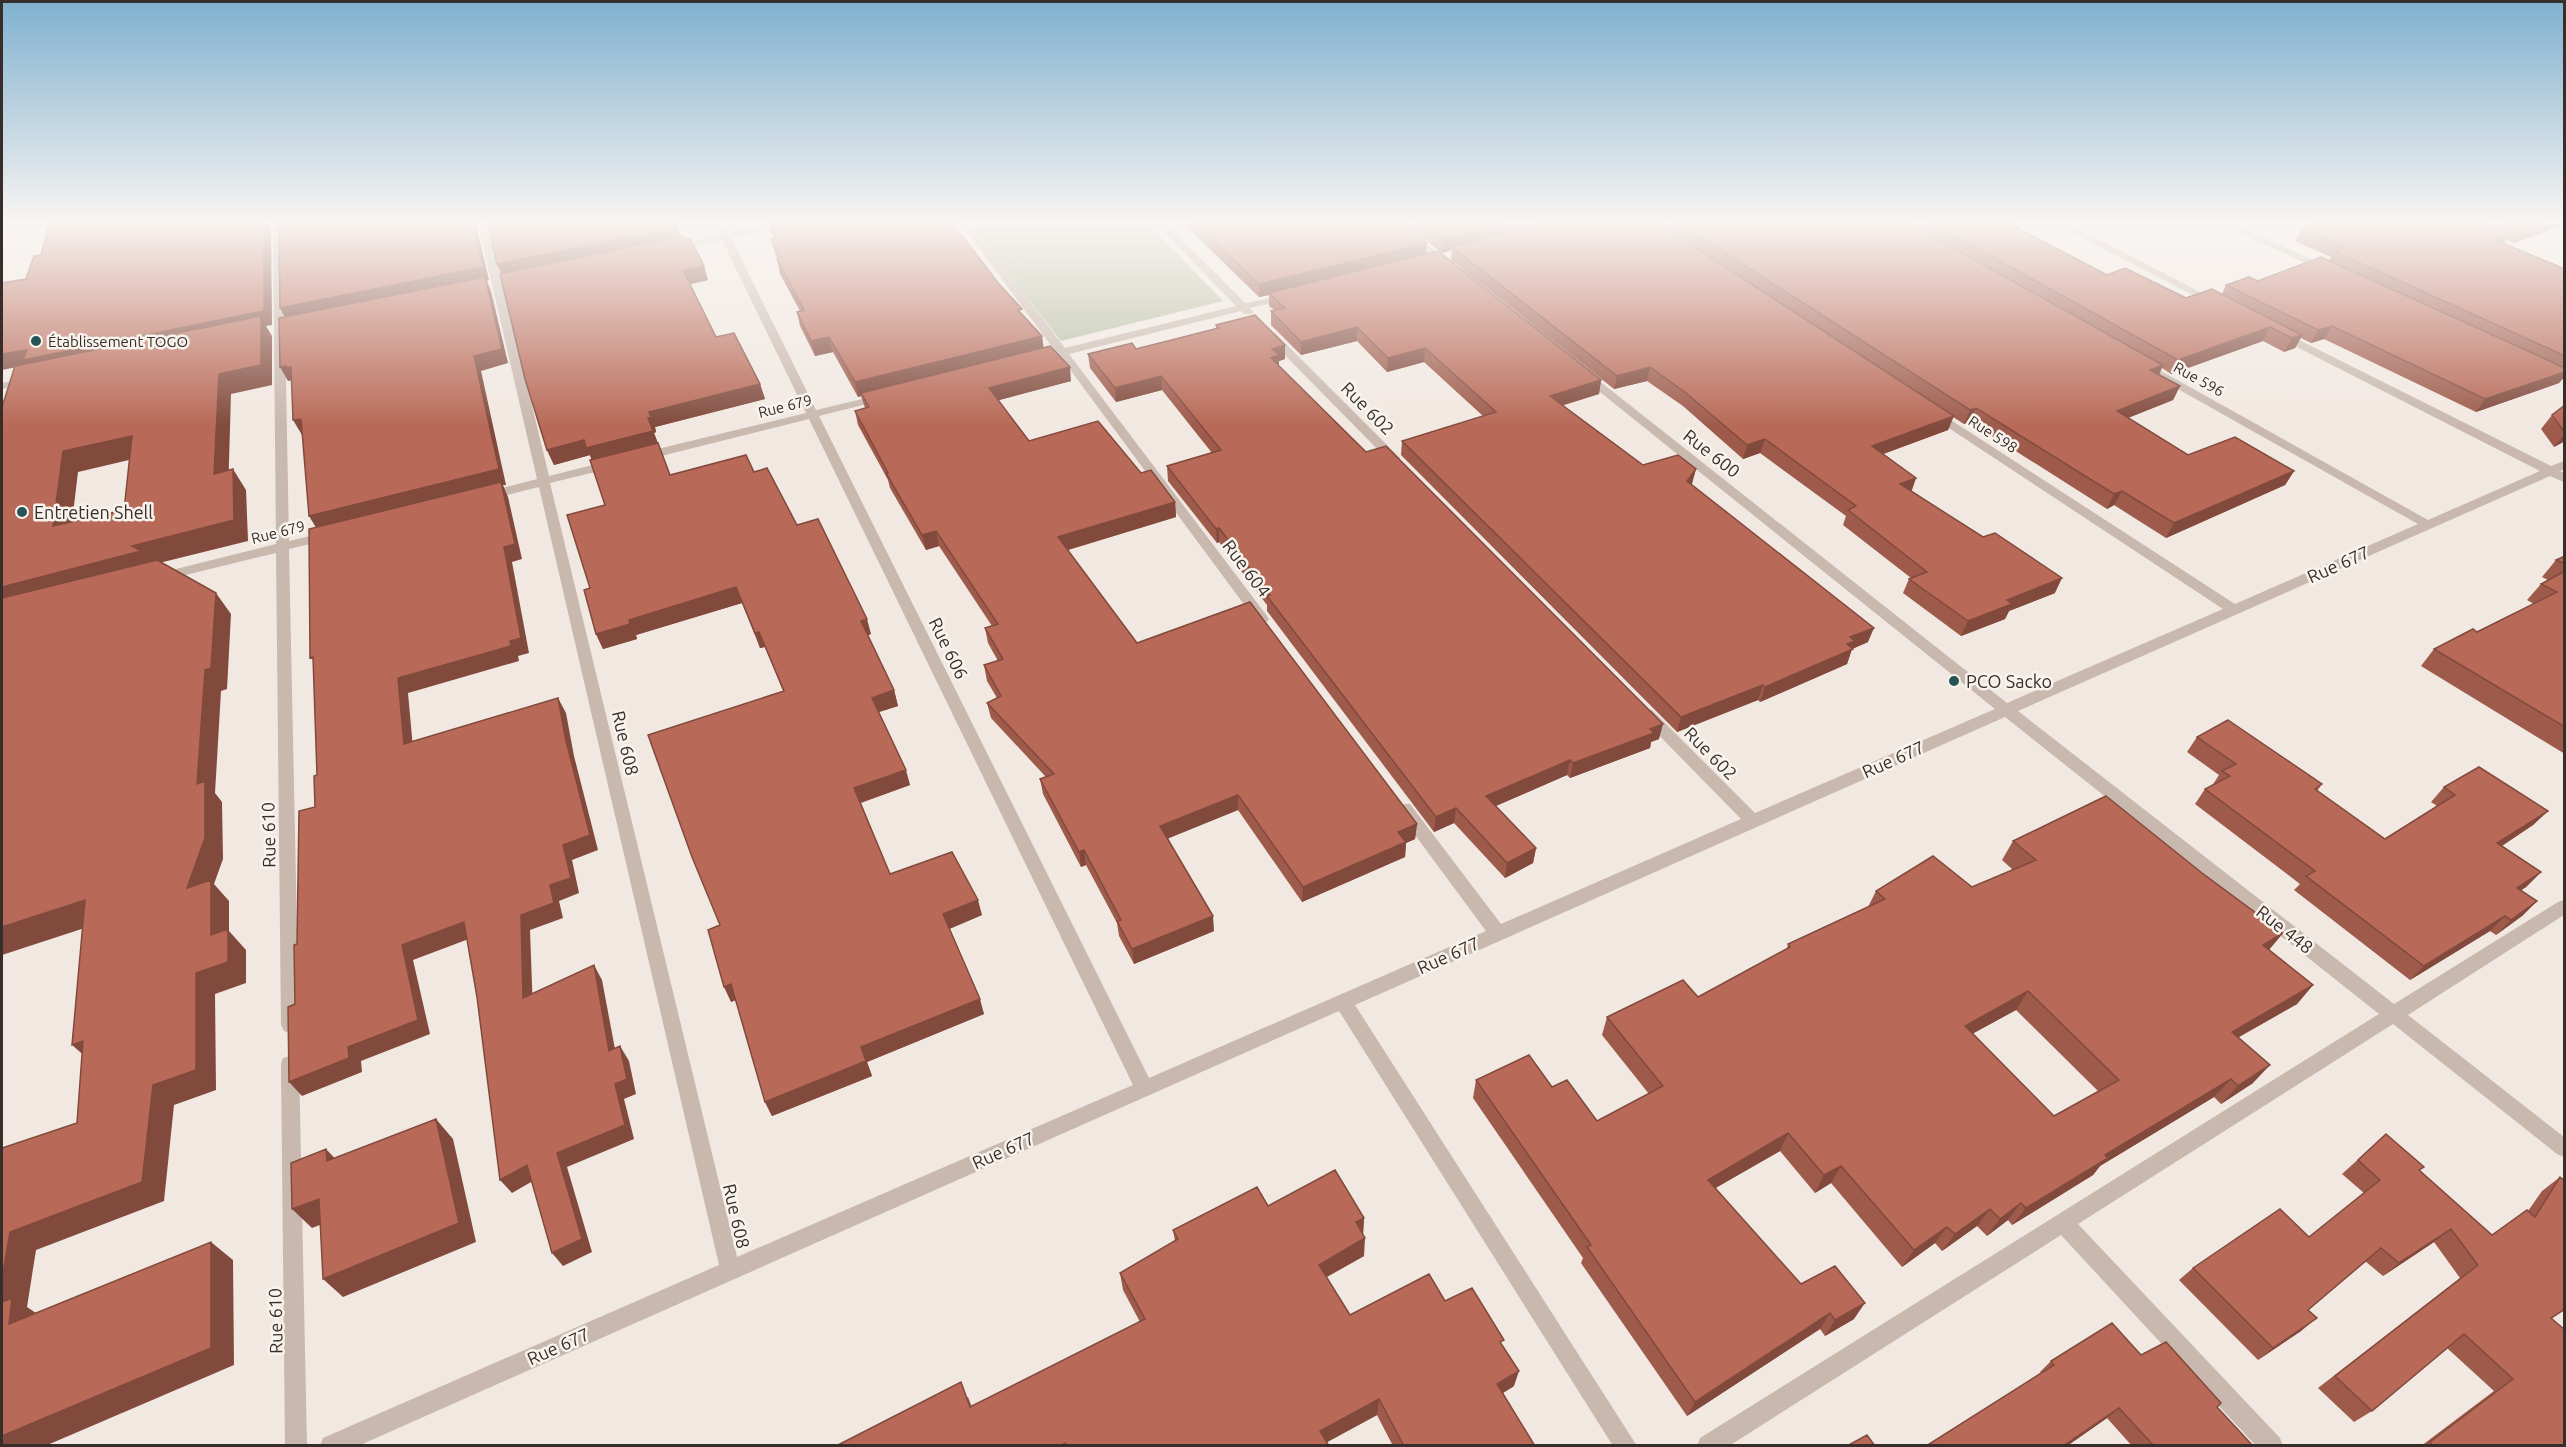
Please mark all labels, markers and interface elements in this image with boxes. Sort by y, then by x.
place label: Établissement TOGO [48,333,188,350]
marker: Établissement TOGO [29,334,43,348]
street label: Rue 596 [2171,358,2227,400]
street label: Rue 602 [1338,378,1398,438]
street label: Rue 679 [756,391,814,421]
street label: Rue 598 [1965,412,2021,456]
street label: Rue 600 [1680,425,1744,481]
place label: Entretien Shell [34,502,153,522]
marker: Entretien Shell [15,505,29,519]
street label: Rue 679 [249,517,307,547]
street label: Rue 604 [1219,536,1275,600]
street label: Rue 677 [2304,541,2372,587]
street label: Rue 606 [926,614,972,682]
place label: PCO Sacko [1966,671,2052,691]
marker: PCO Sacko [1947,674,1961,688]
street label: Rue 608 [609,709,643,777]
street label: Rue 602 [1681,723,1741,783]
street label: Rue 677 [1859,736,1927,782]
street label: Rue 610 [257,802,279,868]
street label: Rue 448 [2253,901,2317,957]
street label: Rue 677 [1414,932,1482,978]
street label: Rue 677 [969,1127,1037,1173]
street label: Rue 608 [720,1182,754,1250]
street label: Rue 610 [264,1288,286,1354]
street label: Rue 677 [524,1323,592,1369]

